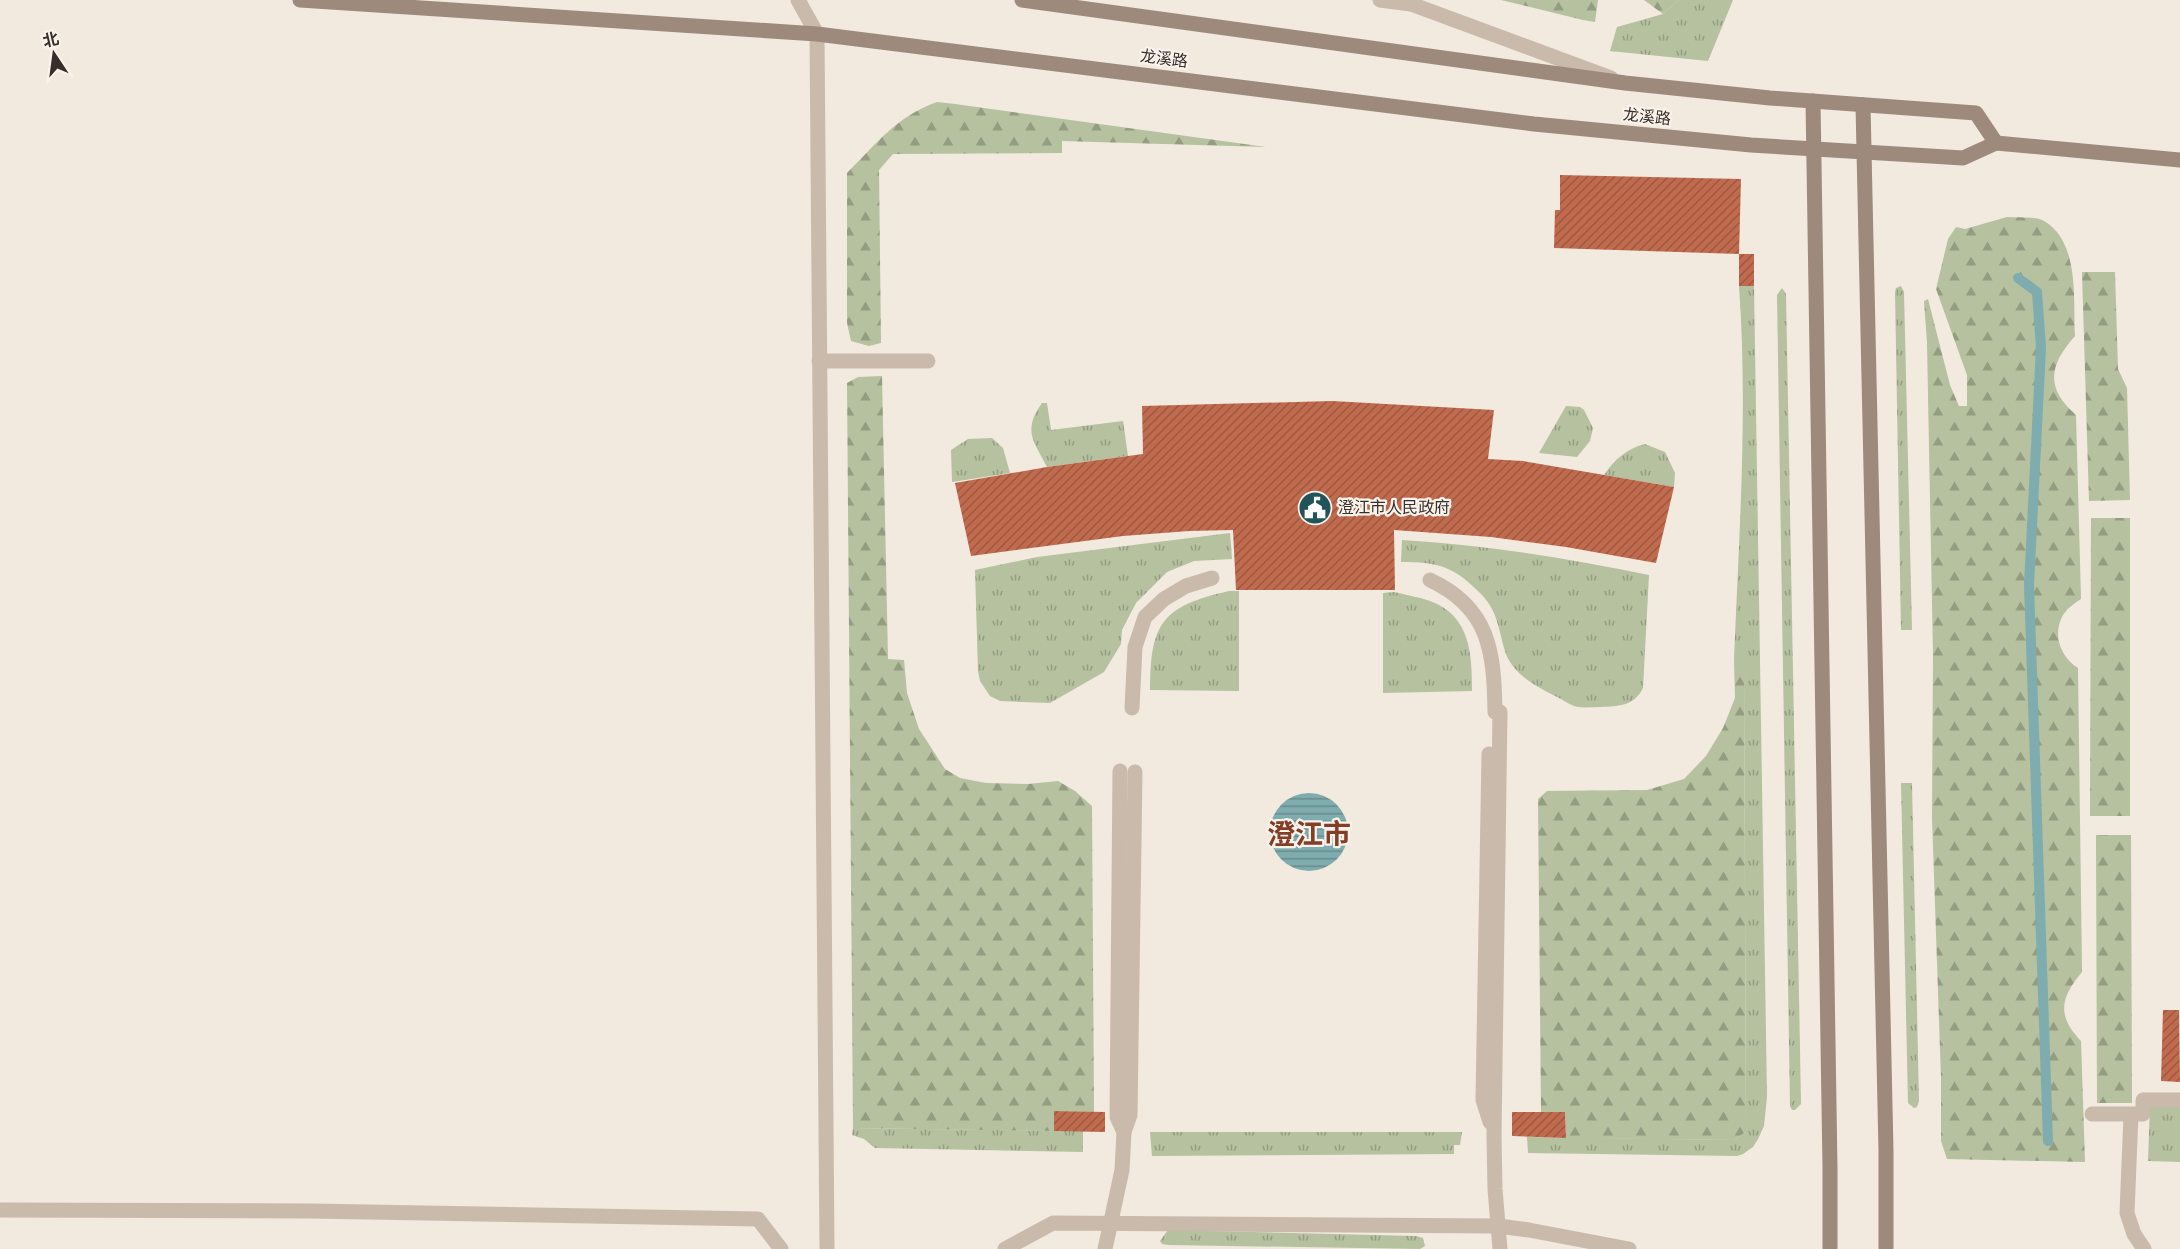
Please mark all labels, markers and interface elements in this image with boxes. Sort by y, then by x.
north arrow [24,24,84,84]
text: 北 [41,30,60,50]
street label: 龙溪路 [1139,47,1189,70]
street label: 龙溪路 [1622,106,1672,127]
public building icon: 澄江市人民政府 [1297,490,1333,526]
place label: 澄江市人民政府 [1338,499,1450,516]
district label: 澄江市 [1267,819,1351,850]

